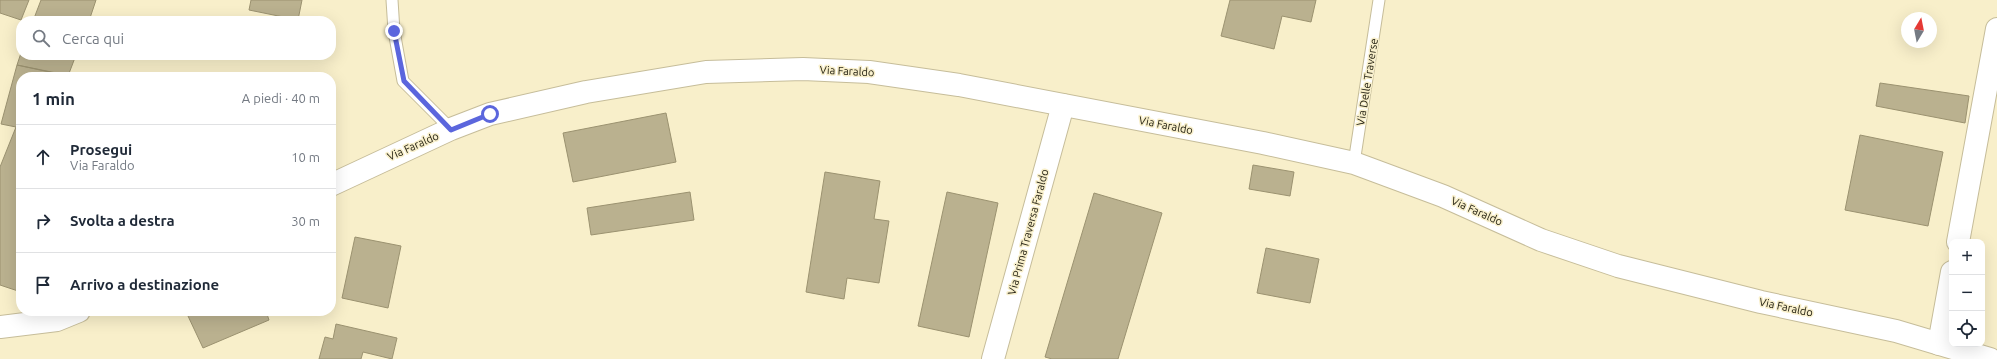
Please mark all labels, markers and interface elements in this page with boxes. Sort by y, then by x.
north arrow [1901,12,1937,48]
search box [16,16,336,60]
route end [385,22,403,40]
icon: search [30,27,52,49]
text: Cerca qui [62,30,124,47]
street label: Via Delle Traverse [1354,37,1380,127]
street label: Via Faraldo [819,64,875,78]
text: 1 min [32,89,75,108]
text: A piedi · 40 m [242,91,320,105]
route start [481,105,499,123]
street label: Via Faraldo [1138,114,1194,136]
street label: Via Faraldo [386,129,440,163]
text: Prosegui [70,141,132,158]
icon: ahead [32,146,54,168]
text: 10 m [291,150,320,164]
text: Via Faraldo [70,158,135,172]
street label: Via Prima Traversa Faraldo [1005,168,1051,296]
street label: Via Faraldo [1450,194,1504,228]
icon: right [32,210,54,232]
text: Svolta a destra [70,212,175,229]
text: 30 m [291,214,320,228]
map controls [1949,239,1985,347]
button: + [1949,239,1985,275]
icon: arrive [32,274,54,296]
button: − [1949,275,1985,311]
text: Arrivo a destinazione [70,276,219,293]
street label: Via Faraldo [1758,295,1814,319]
button: locate [1949,311,1985,347]

